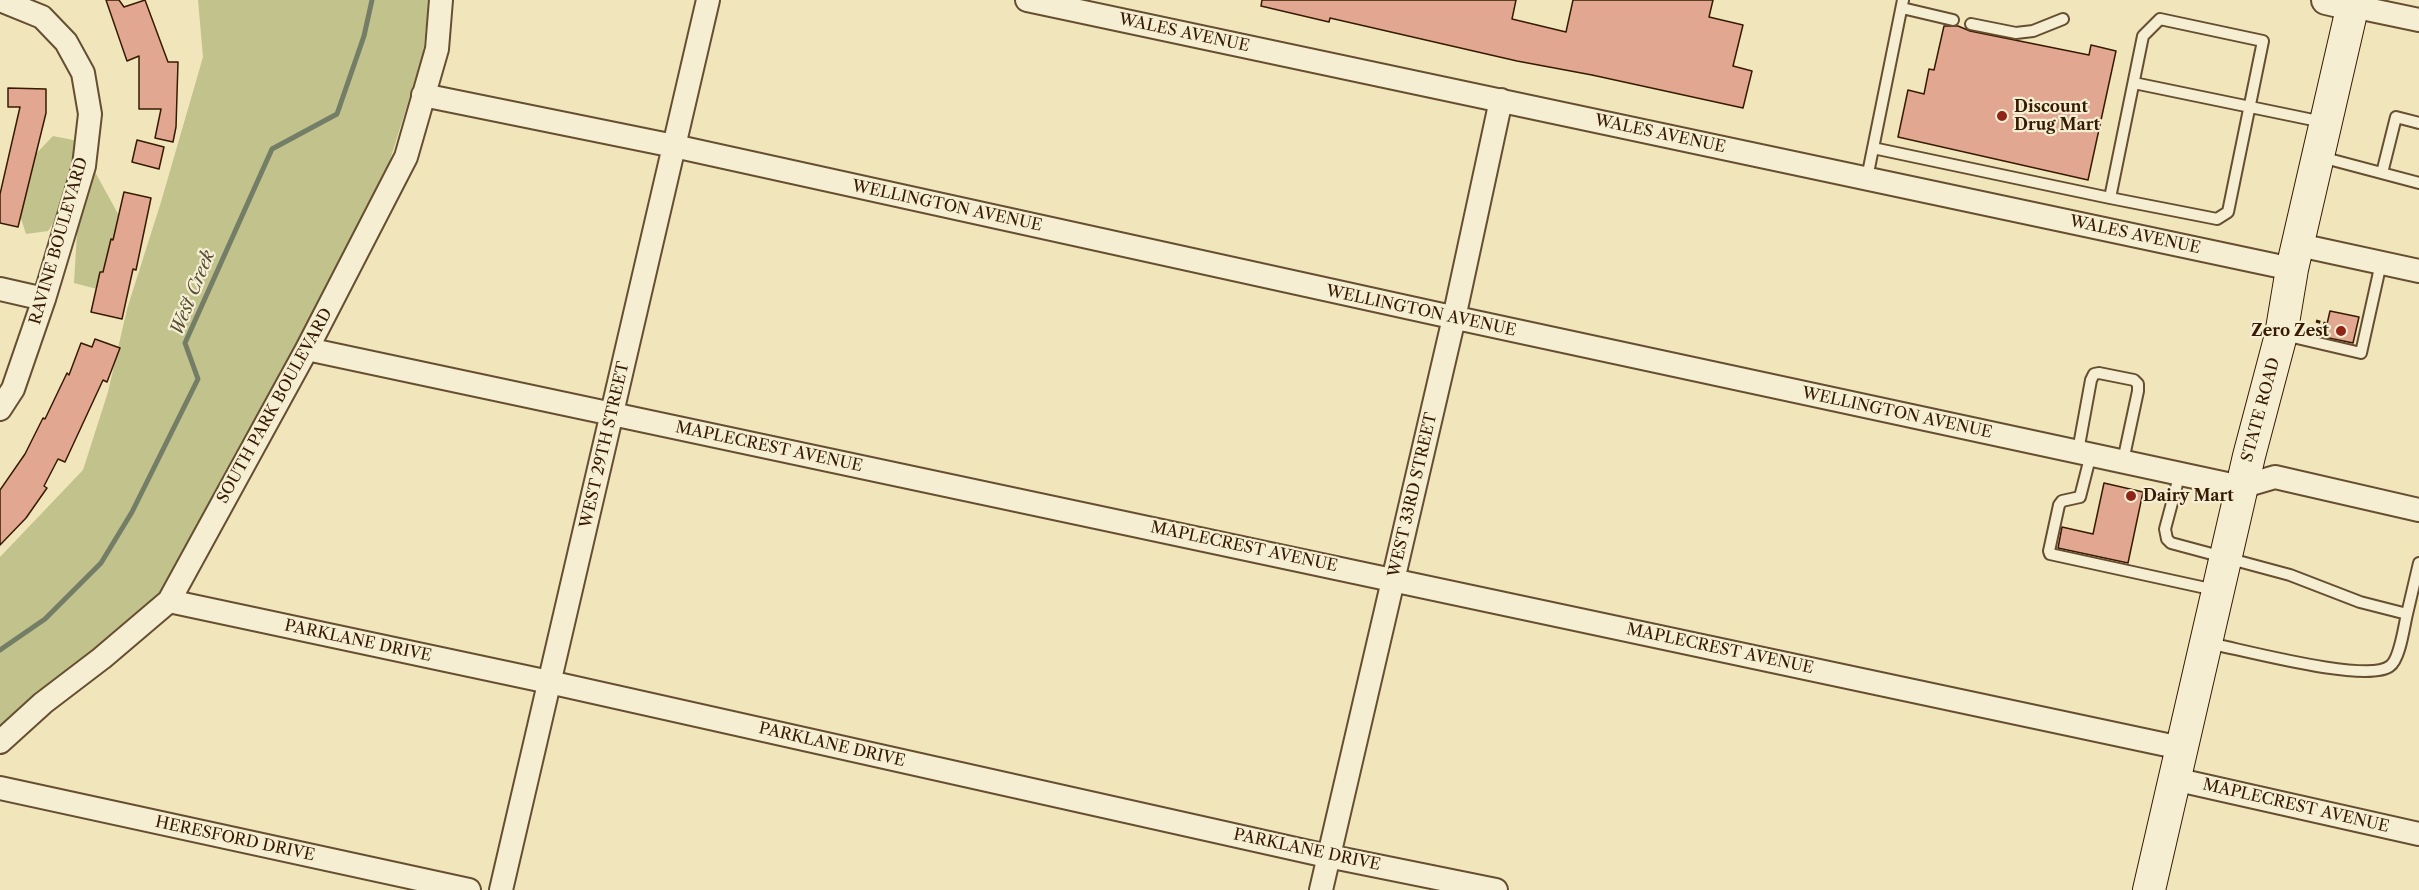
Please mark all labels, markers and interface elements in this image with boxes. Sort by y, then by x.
street label: WALES AVENUE [1117,10,1251,56]
place label: Discount Drug Mart [2014,97,2100,135]
marker: Discount Drug Mart [1995,109,2009,123]
street label: WALES AVENUE [1593,111,1727,157]
street label: RAVINE BOULEVARD [26,155,92,327]
street label: WELLINGTON AVENUE [850,176,1044,236]
street label: WALES AVENUE [2068,212,2202,258]
water label: West Creek [166,247,220,339]
street label: WELLINGTON AVENUE [1324,281,1518,341]
street label: SOUTH PARK BOULEVARD [213,305,337,507]
place label: Zero Zest [2251,321,2329,341]
marker: Zero Zest [2334,324,2348,338]
street label: STATE ROAD [2238,356,2284,464]
street label: WEST 29TH STREET [577,360,633,530]
street label: WELLINGTON AVENUE [1800,383,1994,443]
street label: WEST 33RD STREET [1385,411,1441,579]
street label: MAPLECREST AVENUE [674,418,864,476]
place label: Dairy Mart [2143,486,2234,506]
marker: Dairy Mart [2124,489,2138,503]
street label: MAPLECREST AVENUE [1149,518,1339,576]
street label: PARKLANE DRIVE [283,616,433,666]
street label: MAPLECREST AVENUE [1625,620,1815,678]
street label: PARKLANE DRIVE [757,719,907,771]
street label: MAPLECREST AVENUE [2201,775,2391,837]
street label: HERESFORD DRIVE [153,813,317,865]
street label: PARKLANE DRIVE [1232,825,1382,875]

